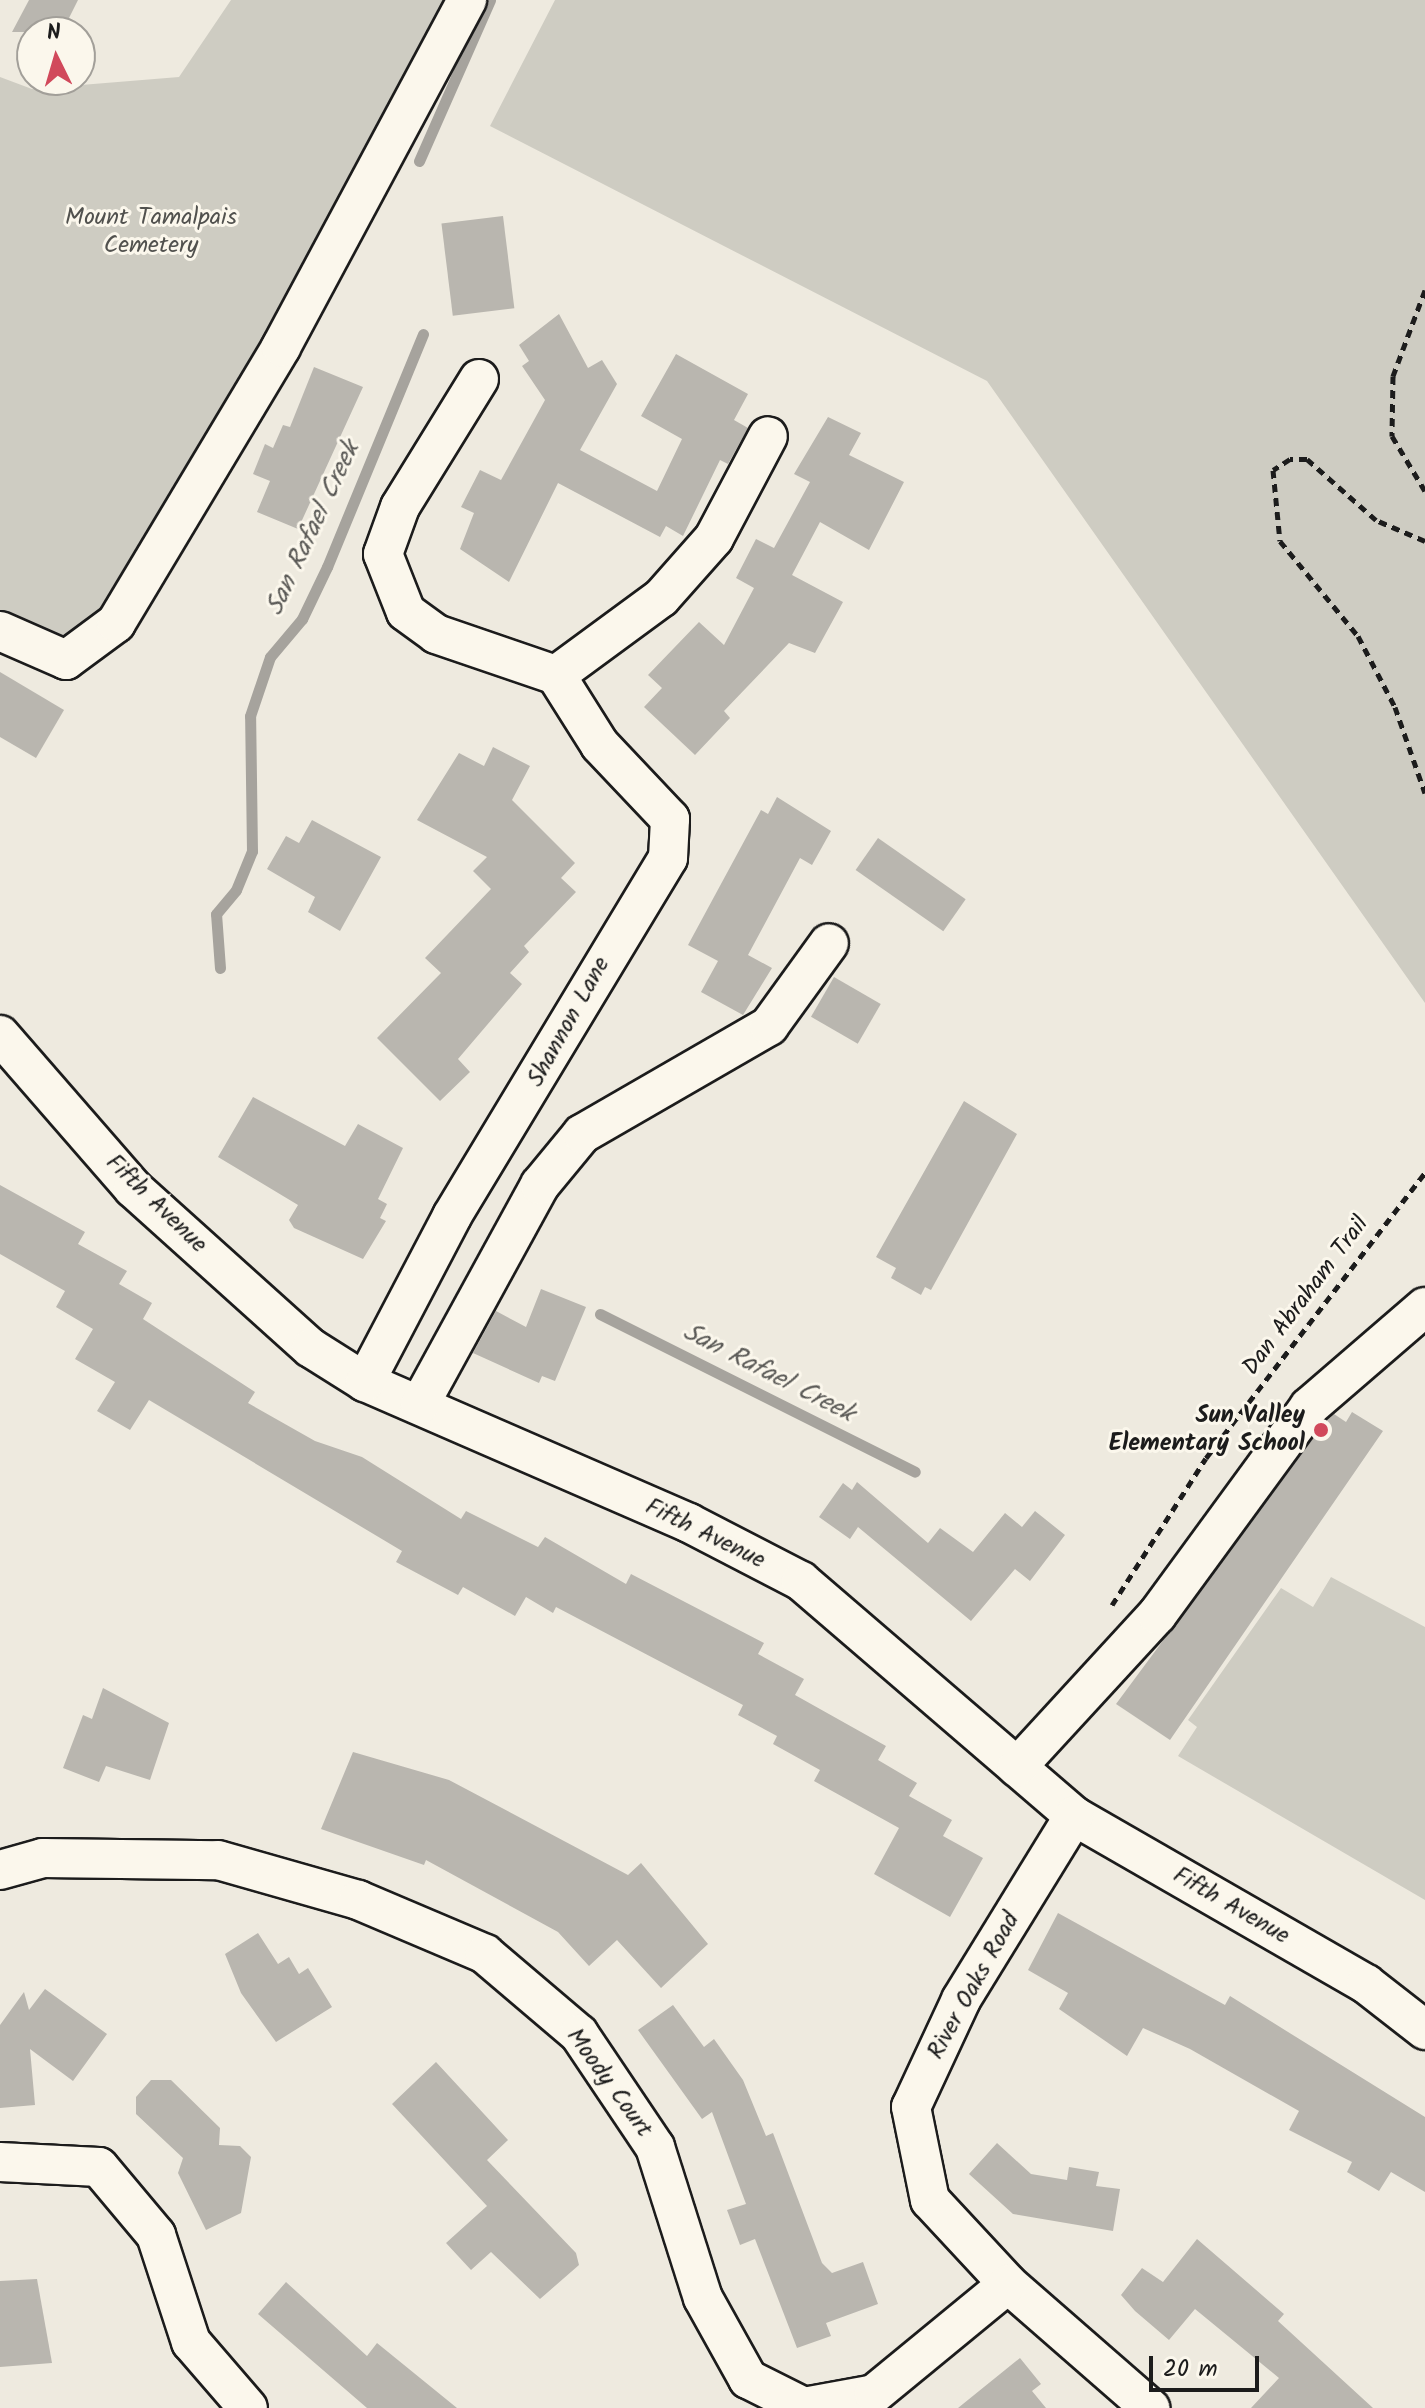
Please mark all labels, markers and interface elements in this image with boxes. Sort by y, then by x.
north arrow [16,16,96,96]
text: N [46,16,62,52]
park label: Mount Tamalpais Cemetery [65,204,237,260]
water label: San Rafael Creek [260,437,368,621]
street label: Shannon Lane [522,952,616,1092]
street label: Fifth Avenue [99,1149,213,1259]
street label: Dan Abraham Trail [1237,1211,1375,1381]
water label: San Rafael Creek [677,1317,859,1431]
place label: Sun Valley Elementary School [1109,1402,1305,1458]
marker: Sun Valley Elementary School [1312,1421,1330,1439]
street label: Fifth Avenue [640,1493,770,1575]
street label: Fifth Avenue [1168,1861,1294,1951]
street label: River Oaks Road [922,1908,1026,2064]
street label: Moody Court [560,2023,658,2143]
scale bar [1153,2340,1263,2390]
text: 20 m [1163,2350,1218,2389]

